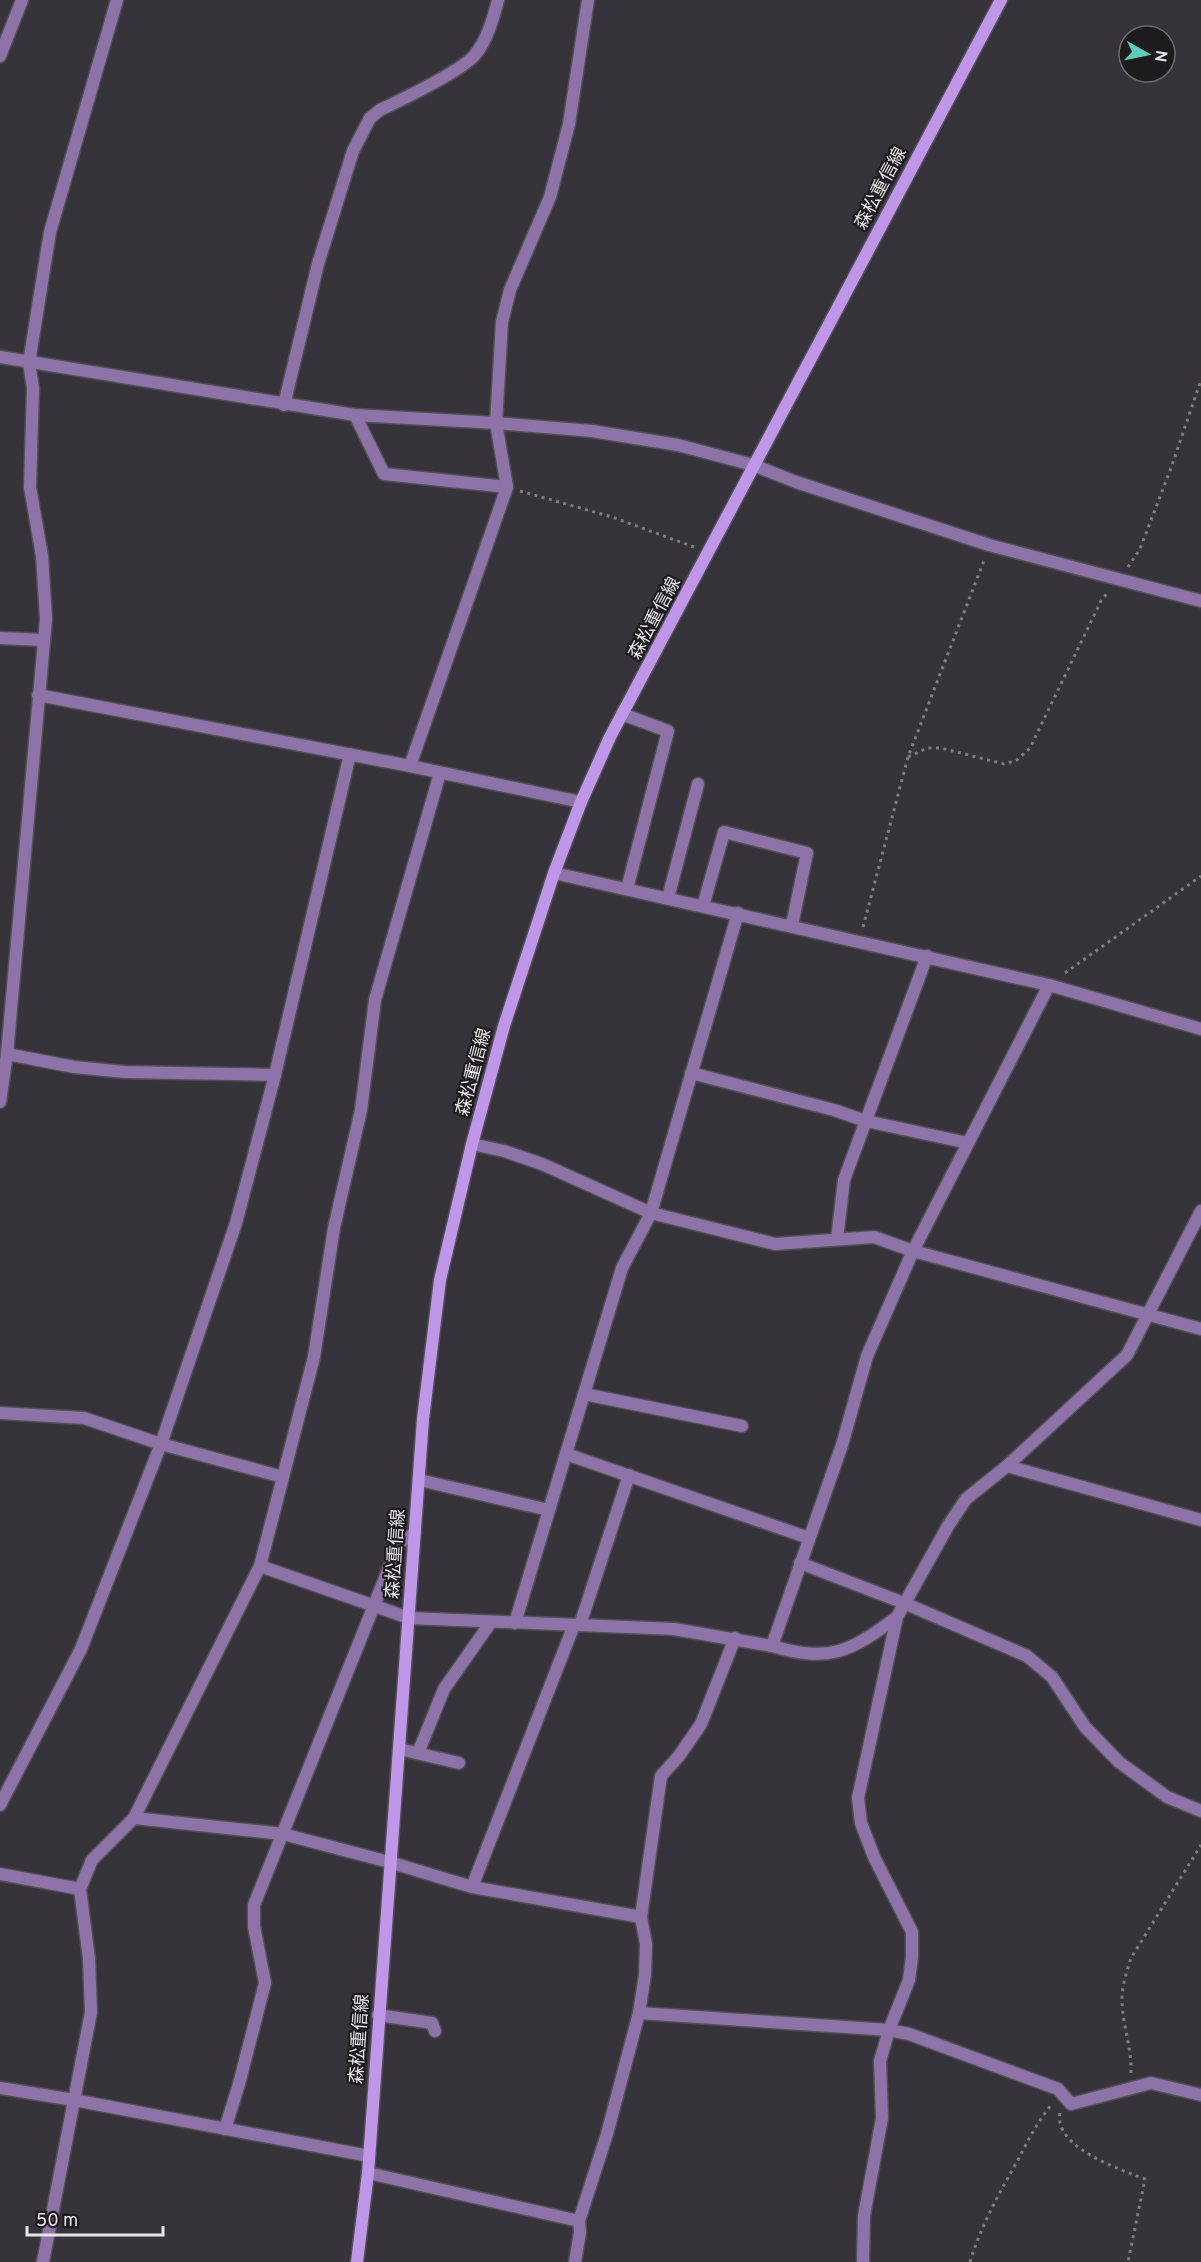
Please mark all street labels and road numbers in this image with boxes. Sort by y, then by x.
street label: 森松重信線 [850,144,913,234]
street label: 森松重信線 [624,574,687,664]
street label: 森松重信線 [452,1026,497,1119]
street label: 森松重信線 [382,1508,411,1600]
street label: 森松重信線 [346,1993,375,2085]

